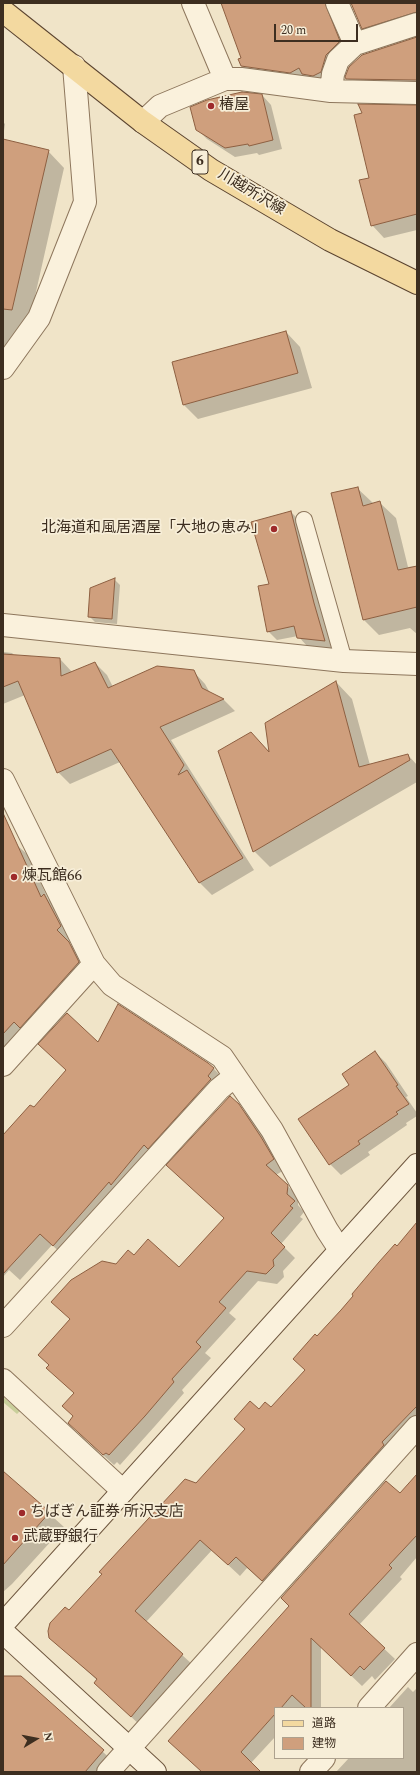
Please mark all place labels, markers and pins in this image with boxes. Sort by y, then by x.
place label: 椿屋 [219,97,249,115]
marker: 椿屋 [206,101,216,111]
place label: 北海道和風居酒屋「大地の恵み」 [41,520,266,538]
marker: 北海道和風居酒屋「大地の恵み」 [269,524,279,534]
place label: 煉瓦館66 [22,868,82,886]
marker: 煉瓦館66 [9,872,19,882]
place label: ちばぎん証券 所沢支店 [30,1504,184,1522]
marker: ちばぎん証券 所沢支店 [17,1508,27,1518]
place label: 武蔵野銀行 [23,1529,98,1547]
marker: 武蔵野銀行 [10,1533,20,1543]

